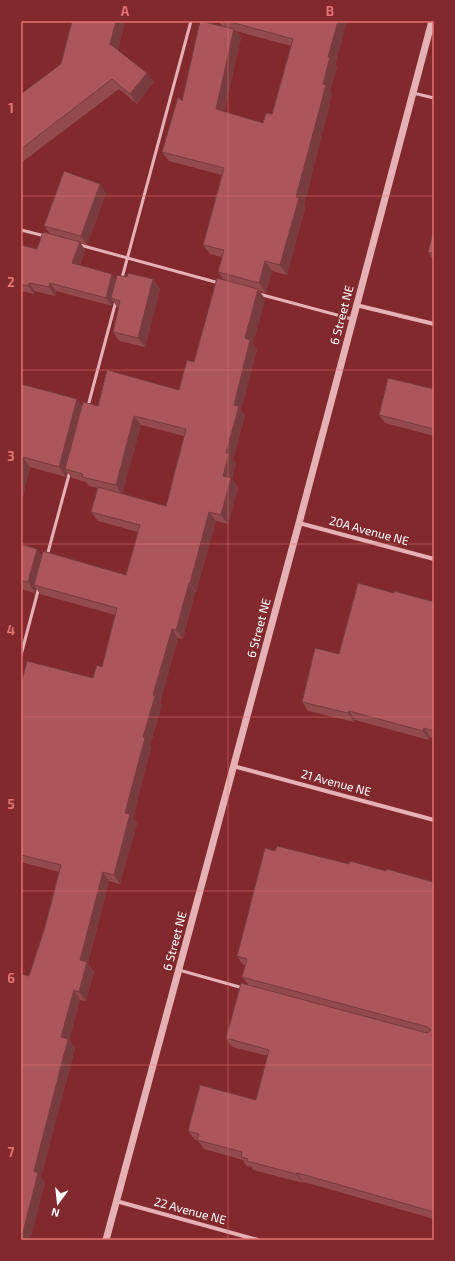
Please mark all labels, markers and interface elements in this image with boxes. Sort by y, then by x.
text: A [121,3,130,19]
text: B [326,3,334,19]
text: 1 [8,100,14,116]
text: 2 [7,274,15,290]
street label: 6 Street NE [326,283,356,346]
text: 3 [7,448,15,464]
street label: 20A Avenue NE [328,513,411,547]
street label: 6 Street NE [243,596,273,659]
text: 4 [7,622,15,638]
street label: 21 Avenue NE [300,766,373,798]
text: 5 [7,796,15,812]
street label: 6 Street NE [159,909,189,972]
text: 6 [7,970,15,986]
text: 7 [8,1144,15,1160]
north arrow [38,1183,78,1223]
street label: 22 Avenue NE [153,1194,228,1226]
text: N [50,1206,61,1220]

